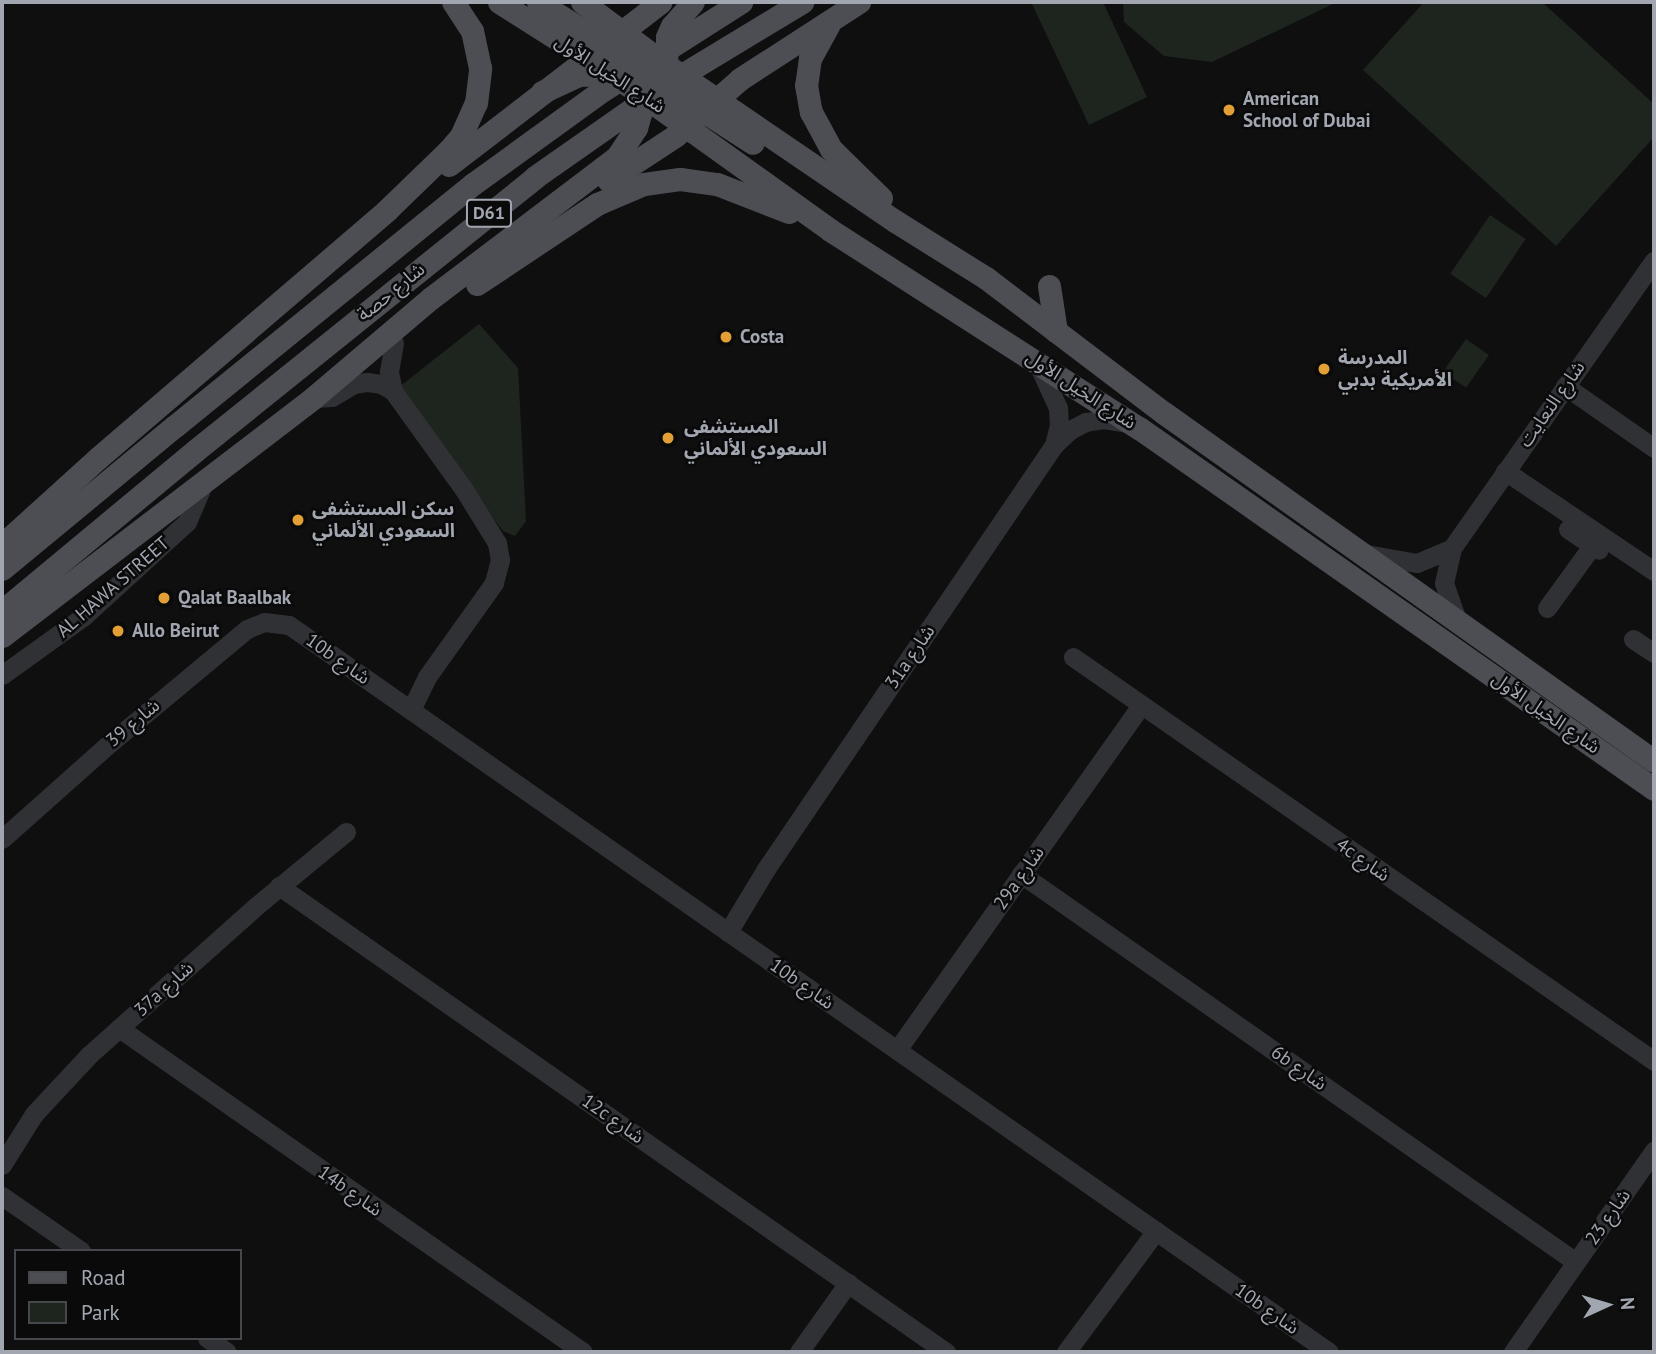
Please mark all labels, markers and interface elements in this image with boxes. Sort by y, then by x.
street label: شارع الخيل الأول [551,30,669,118]
place label: American School of Dubai [1243,88,1371,132]
marker: American School of Dubai [1221,102,1237,118]
road number: D61 [464,198,514,228]
street label: شارع حصة [353,258,429,326]
place label: Costa [740,326,784,348]
marker: Costa [718,329,734,345]
street label: شارع الخيل الأول [1022,346,1140,434]
place label: المدرسة الأمريكية بدبي [1338,347,1452,391]
street label: شارع النعايت [1514,357,1590,451]
marker: المدرسة الأمريكية بدبي [1316,361,1332,377]
place label: المستشفى السعودي الألماني [684,416,827,460]
marker: المستشفى السعودي الألماني [658,428,678,448]
place label: سكن المستشفى السعودي الألماني [312,498,455,542]
marker: سكن المستشفى السعودي الألماني [290,512,306,528]
street label: AL HAWA STREET [51,531,175,643]
place label: Qalat Baalbak [178,587,291,609]
marker: Qalat Baalbak [156,590,172,606]
place label: Allo Beirut [132,620,219,642]
street label: 31a شارع [880,621,940,693]
marker: Allo Beirut [110,623,126,639]
street label: 10b شارع [302,629,374,689]
street label: شارع الخيل الأول [1487,667,1605,759]
street label: شارع 39 [102,694,164,752]
street label: 4c شارع [1331,833,1395,887]
street label: 29a شارع [989,842,1049,914]
street label: 10b شارع [766,954,838,1014]
street label: 37a شارع [130,957,198,1021]
street label: 6b شارع [1267,1041,1331,1095]
street label: 12c شارع [577,1089,649,1149]
street label: 14b شارع [314,1161,386,1221]
street label: شارع 23 [1581,1185,1635,1249]
legend [14,1249,242,1340]
text: Road [81,1264,125,1291]
north arrow [1572,1270,1642,1340]
street label: 10b شارع [1231,1279,1303,1339]
text: N [1616,1296,1640,1311]
text: Park [81,1299,120,1326]

